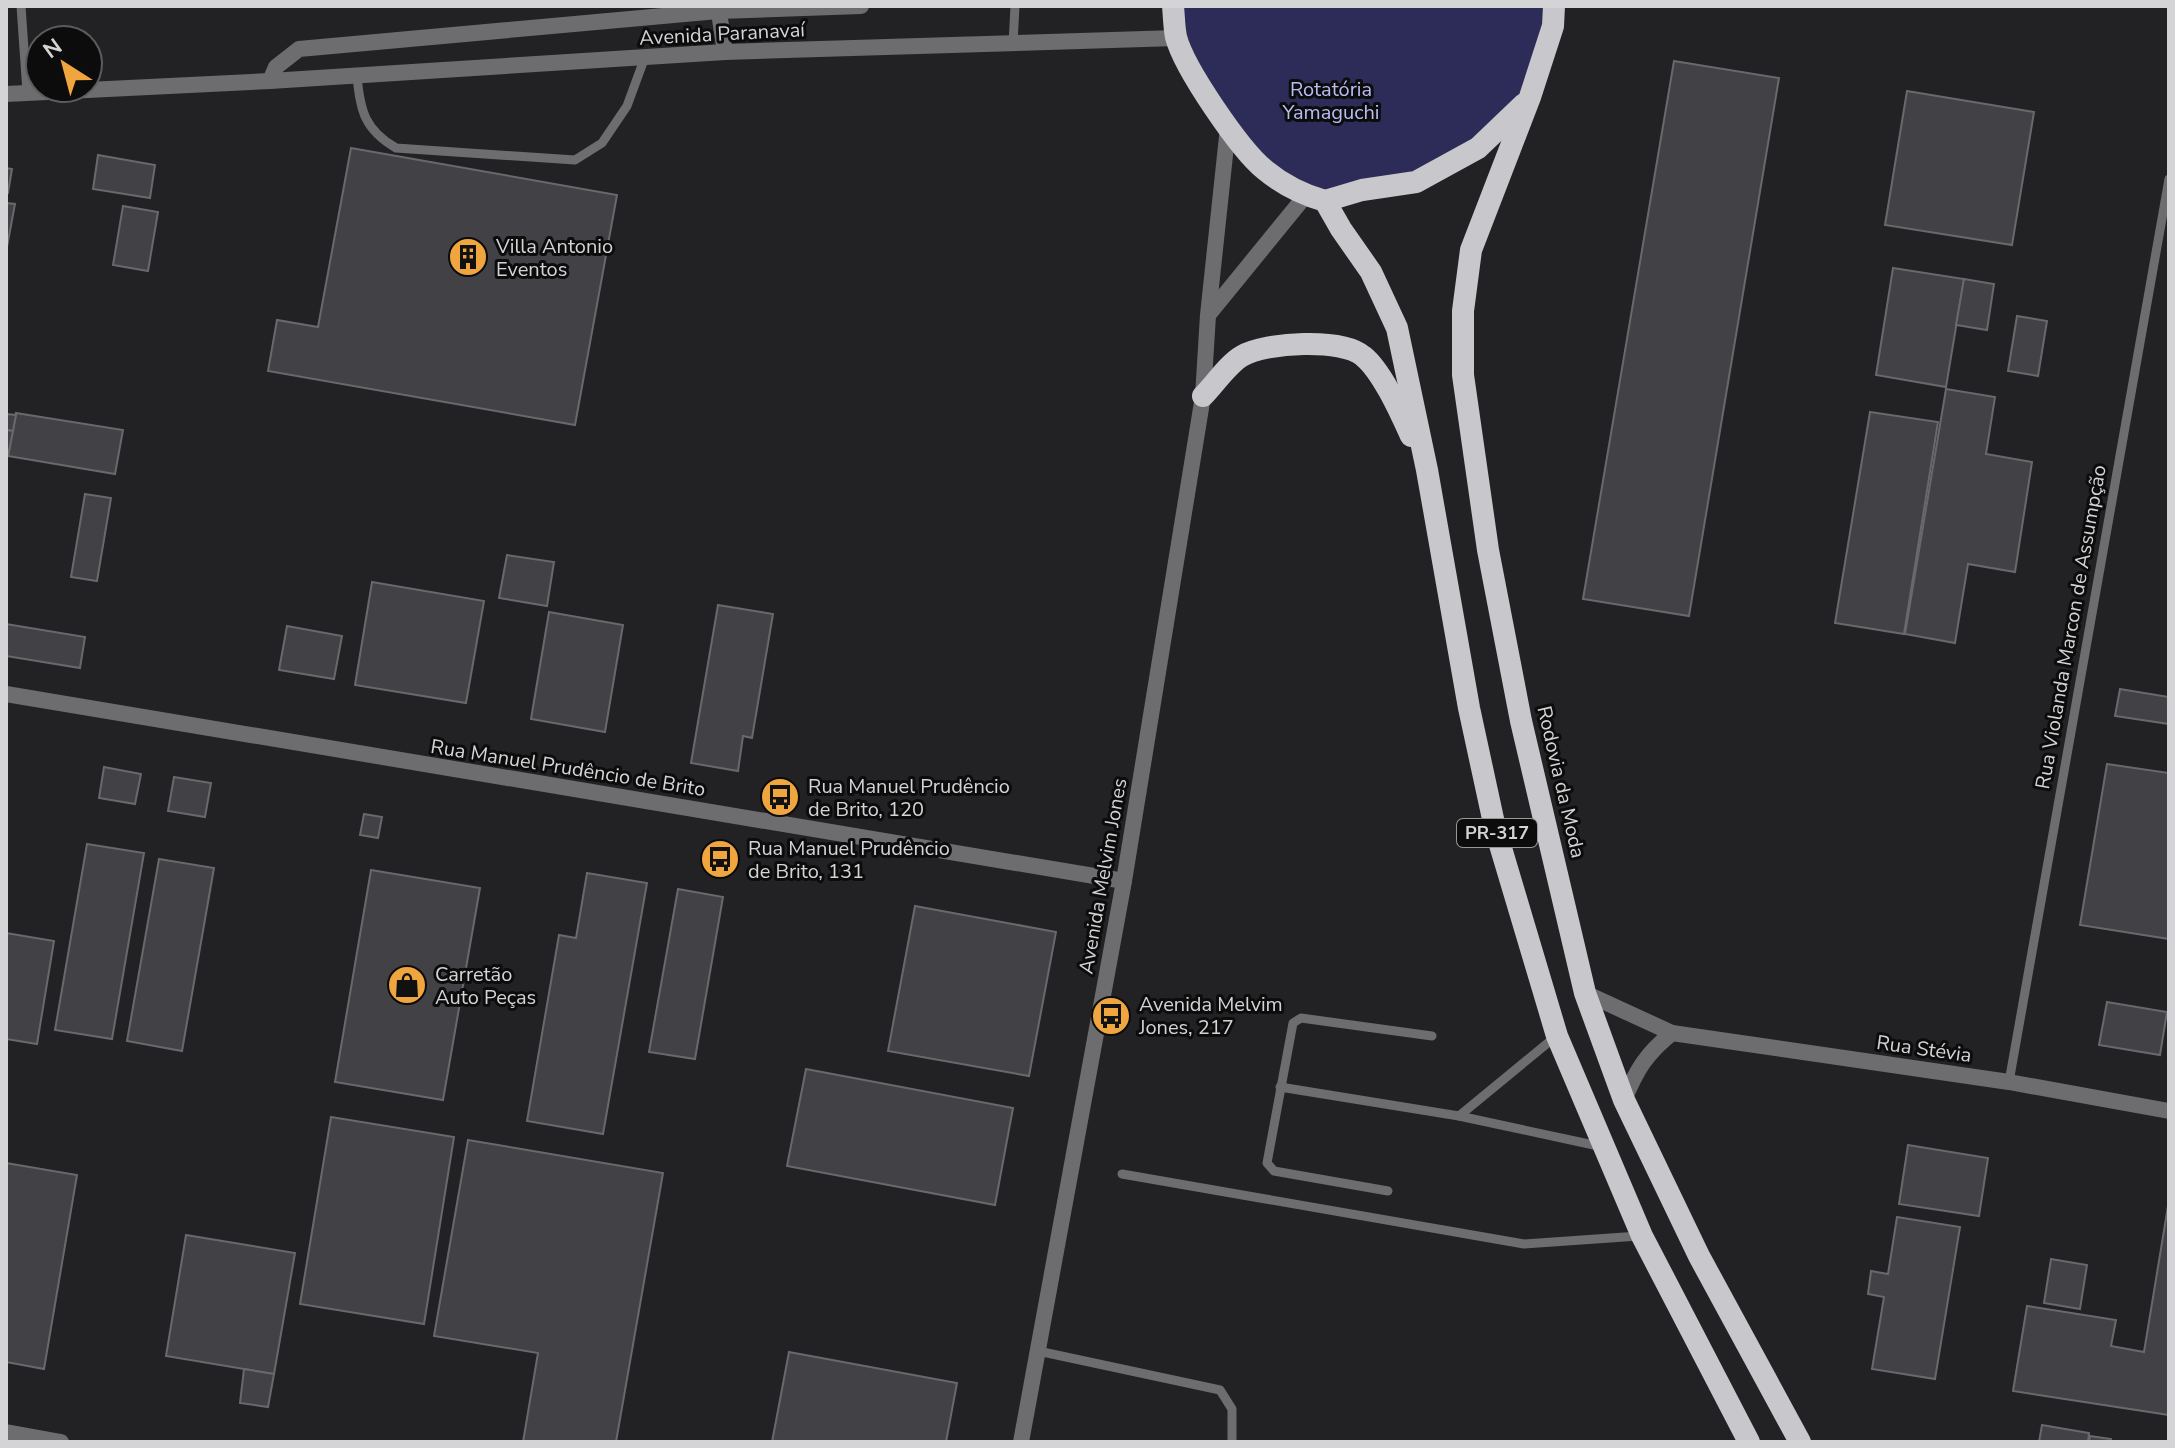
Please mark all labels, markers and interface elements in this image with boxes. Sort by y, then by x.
street label: Avenida Paranavaí [638,16,807,52]
north arrow [24,24,104,104]
text: N [37,32,68,66]
park label: Rotatória Yamaguchi [1282,76,1379,126]
place label: Villa Antonio Eventos [495,233,613,283]
building icon: Villa Antonio Eventos [447,236,489,278]
street label: Rua Violanda Marcon de Assumpção [2029,463,2113,791]
street label: Rodovia da Moda [1530,703,1592,861]
street label: Rua Manuel Prudêncio de Brito [429,733,707,803]
place label: Rua Manuel Prudêncio de Brito, 120 [808,773,1010,823]
bus stop icon: Rua Manuel Prudêncio de Brito, 120 [759,776,801,818]
street label: Avenida Melvim Jones [1073,776,1133,976]
road number: PR-317 [1457,819,1537,847]
place label: Rua Manuel Prudêncio de Brito, 131 [748,835,950,885]
bus stop icon: Rua Manuel Prudêncio de Brito, 131 [699,838,741,880]
place label: Carretão Auto Peças [435,961,536,1011]
shop icon: Carretão Auto Peças [386,964,428,1006]
place label: Avenida Melvim Jones, 217 [1138,991,1283,1041]
bus stop icon: Avenida Melvim Jones, 217 [1090,995,1132,1037]
street label: Rua Stévia [1875,1029,1973,1069]

